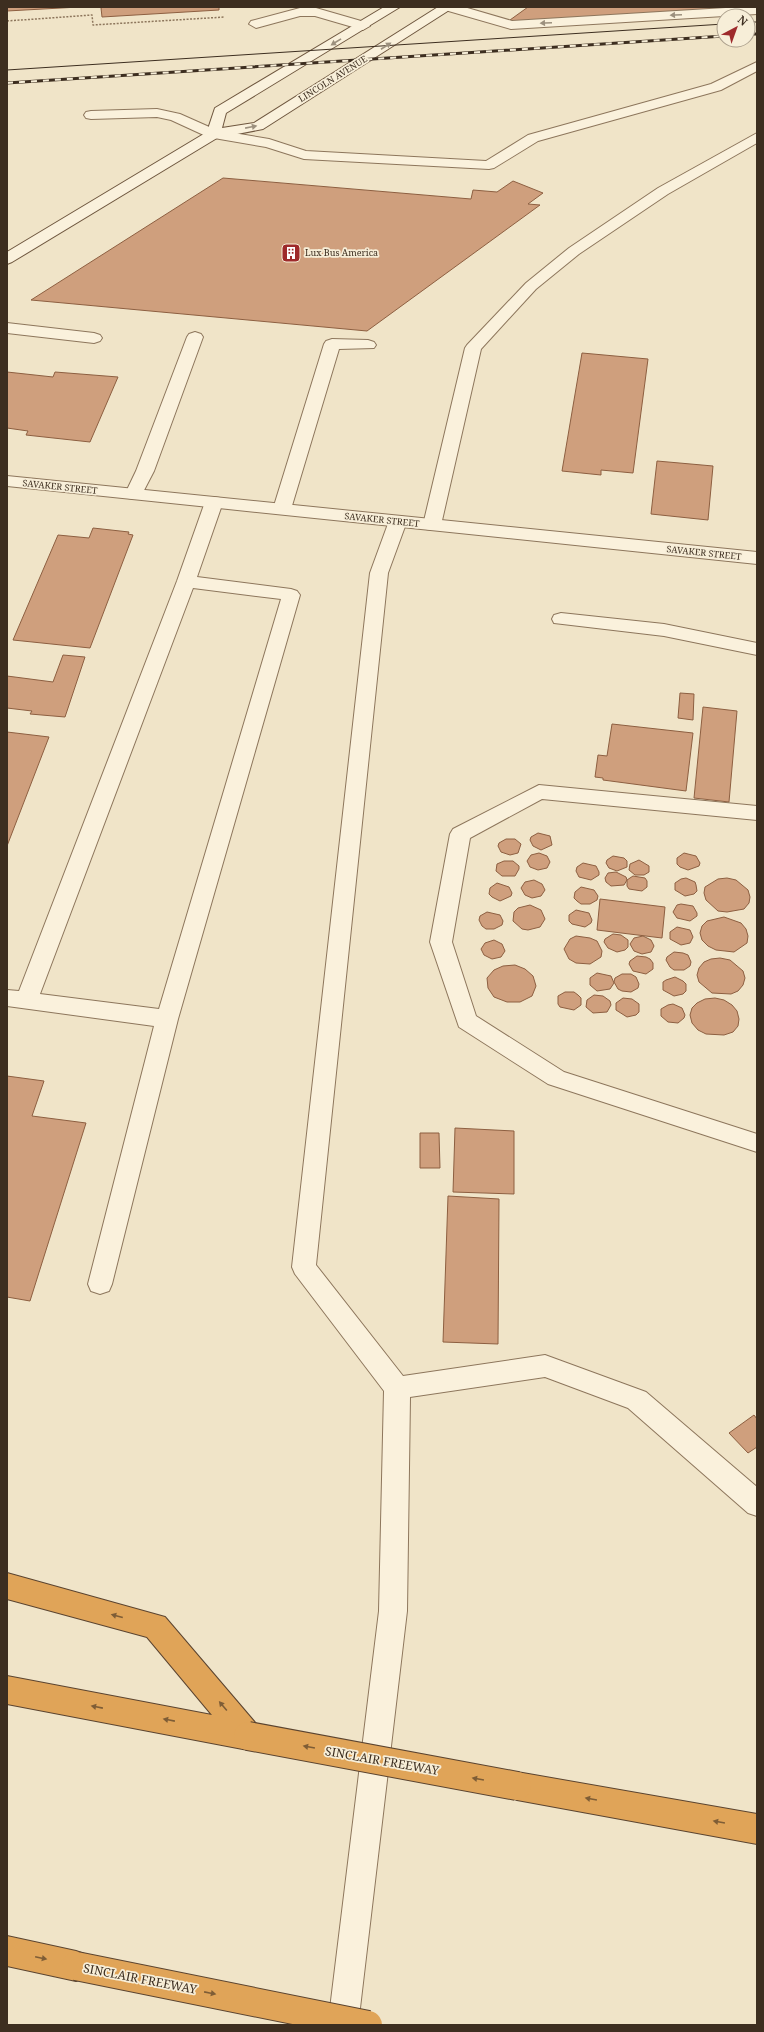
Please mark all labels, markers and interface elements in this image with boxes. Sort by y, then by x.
north arrow [716,8,756,48]
one-way arrow [669,12,682,18]
text: N [735,12,751,29]
one-way arrow [540,19,552,26]
one-way arrow [330,39,342,46]
one-way arrow [380,43,392,50]
street label: LINCOLN AVENUE [296,52,370,105]
one-way arrow [245,124,257,130]
building icon: Lux Bus America [280,242,302,264]
place label: Lux Bus America [305,246,378,259]
street label: SAVAKER STREET [22,476,99,497]
street label: SAVAKER STREET [344,509,421,530]
street label: SAVAKER STREET [666,542,743,563]
one-way arrow [111,1613,123,1619]
one-way arrow [219,1701,228,1712]
one-way arrow [91,1703,103,1709]
one-way arrow [163,1717,175,1723]
street label: SINCLAIR FREEWAY [324,1742,441,1779]
one-way arrow [303,1744,315,1750]
one-way arrow [472,1775,485,1781]
one-way arrow [585,1796,597,1802]
one-way arrow [713,1819,725,1825]
one-way arrow [35,1956,48,1962]
street label: SINCLAIR FREEWAY [82,1959,199,1998]
one-way arrow [204,1990,216,1996]

